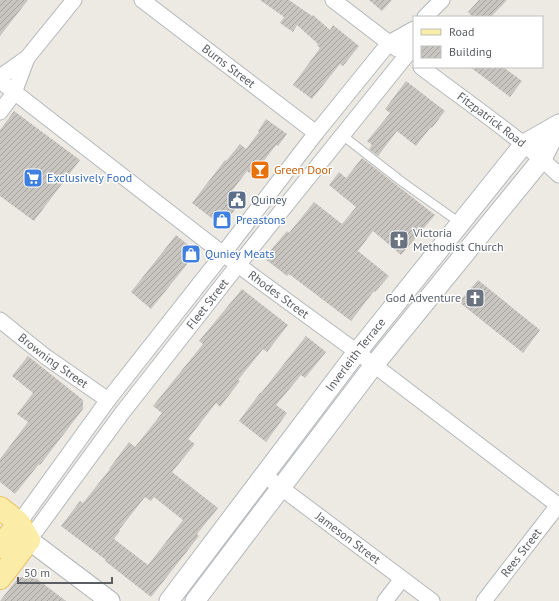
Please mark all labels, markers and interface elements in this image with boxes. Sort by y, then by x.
legend [413,16,543,68]
text: Road [449,24,474,39]
street label: Burns Street [199,41,259,91]
text: Building [449,44,492,59]
street label: Fitzpatrick Road [454,88,529,150]
bar icon: Green Door [249,159,271,181]
place label: Green Door [274,162,332,177]
supermarket icon: Exclusively Food [22,167,44,189]
place label: Exclusively Food [47,170,132,185]
public building icon: Quiney [226,189,248,211]
place label: Quiney [251,192,287,207]
shop icon: Preastons [211,209,233,231]
place label: Preastons [236,212,285,227]
place label: Victoria Methodist Church [412,225,504,254]
church icon: Victoria Methodist Church [388,229,410,251]
shop icon: Quniey Meats [180,243,202,265]
place label: Quniey Meats [205,246,274,261]
street label: Rhodes Street [245,267,312,321]
street label: Fleet Street [183,275,231,332]
church icon: God Adventure [464,287,486,309]
place label: God Adventure [385,290,461,305]
street label: Inverleith Terrace [322,315,388,394]
street label: Browning Street [15,330,91,391]
street label: Jameson Street [312,508,384,567]
street label: Rees Street [497,525,544,580]
scale bar [18,559,112,585]
text: 50 m [24,565,50,580]

